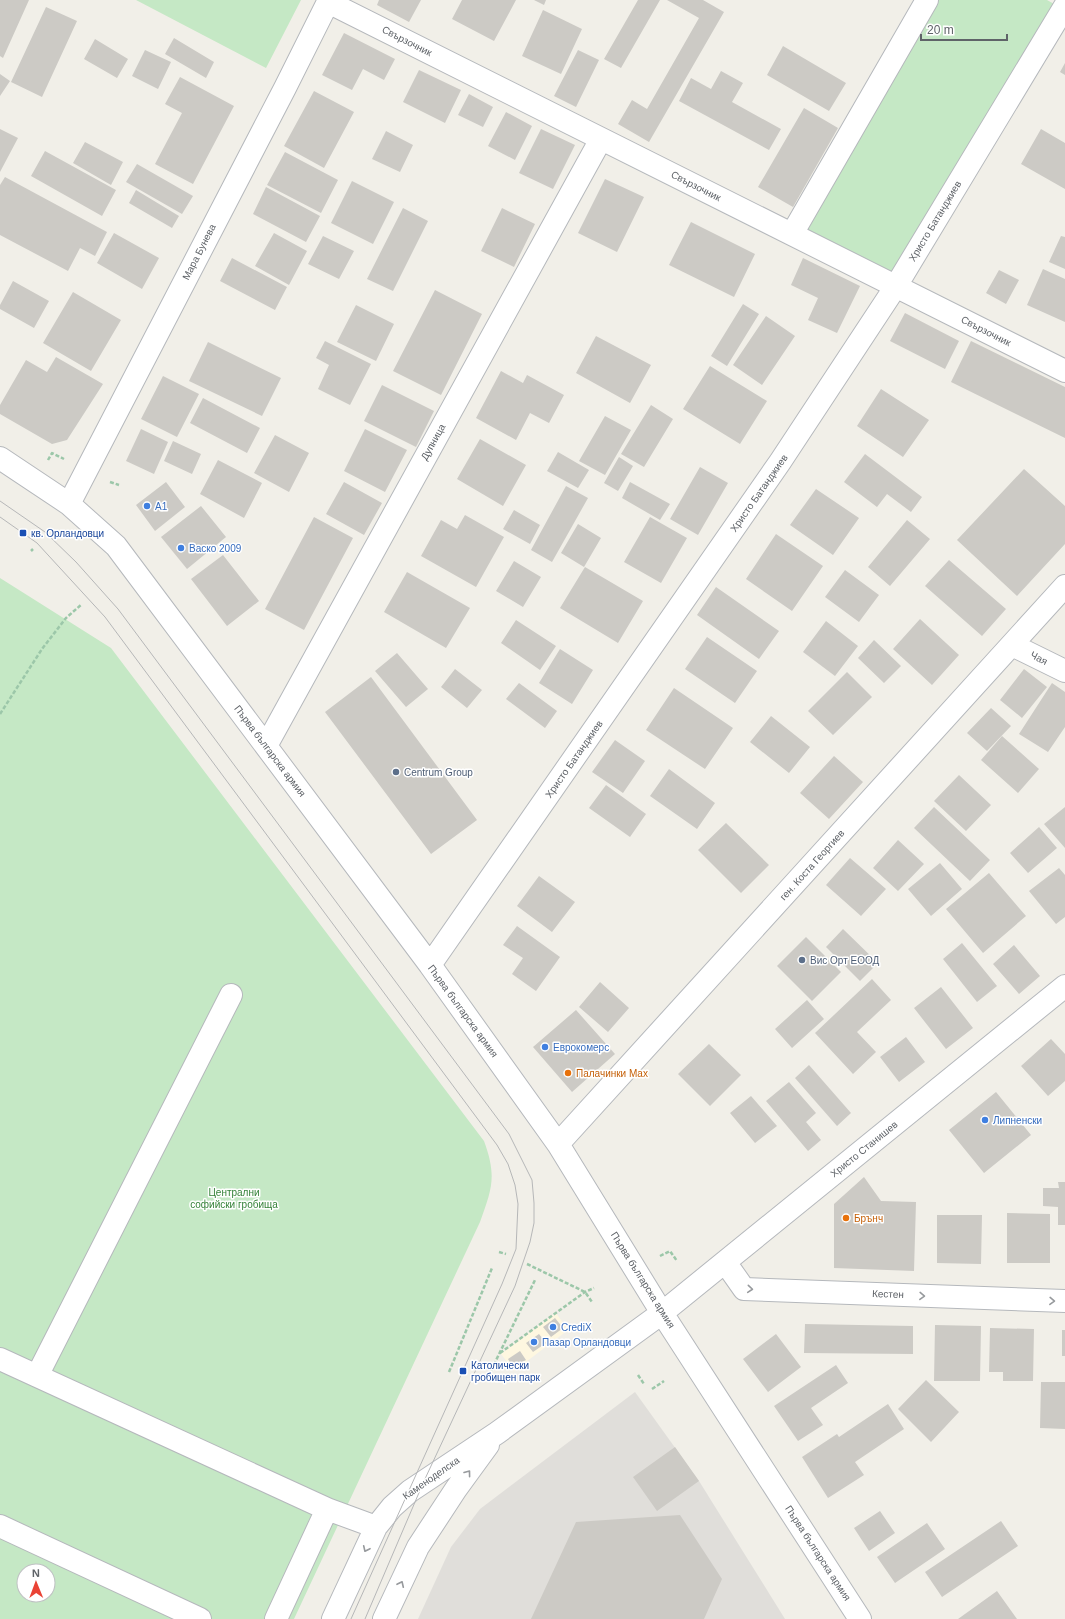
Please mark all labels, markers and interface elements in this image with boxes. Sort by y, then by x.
scale bar [921,16,1007,42]
text: 20 m [927,23,954,37]
street label: Свързочник [380,24,434,59]
street label: Свързочник [669,169,723,204]
street label: Христо Батанджиев [907,179,963,263]
street label: Мара Бунева [180,222,218,282]
street label: Свързочник [959,314,1013,349]
street label: Дупница [419,422,448,462]
street label: Христо Батанджиев [728,452,790,534]
marker: A1 [142,501,152,511]
place label: A1 [155,501,168,512]
marker: кв. Орландовци [18,528,28,538]
place label: кв. Орландовци [31,528,104,539]
marker: Васко 2009 [176,543,186,553]
place label: Васко 2009 [189,543,242,554]
street label: Чая [1029,649,1049,667]
street label: Първа българска армия [232,703,308,799]
street label: Христо Батанджиев [543,718,605,800]
marker: Centrum Group [391,767,401,777]
place label: Centrum Group [404,767,473,778]
street label: ген. Коста Георгиев [778,828,846,902]
marker: Вис Орт ЕООД [797,955,807,965]
place label: Вис Орт ЕООД [810,955,880,966]
street label: Първа българска армия [426,963,500,1059]
marker: Еврокомерс [540,1042,550,1052]
place label: Еврокомерс [553,1042,609,1053]
marker: Палачинки Max [563,1068,573,1078]
place label: Палачинки Max [576,1068,648,1079]
marker: Липненски [980,1115,990,1125]
place label: Липненски [993,1115,1042,1126]
street label: Христо Станишев [828,1119,900,1179]
park label: Централни софийски гробища [190,1187,278,1210]
marker: Брънч [841,1213,851,1223]
place label: Брънч [854,1213,883,1224]
street label: Първа българска армия [609,1230,677,1330]
one-way arrow [747,1284,753,1293]
street label: Кестен [872,1288,904,1300]
one-way arrow [919,1291,925,1300]
one-way arrow [1049,1296,1055,1305]
marker: CrediX [548,1322,558,1332]
place label: CrediX [561,1322,592,1333]
marker: Пазар Орландовци [529,1337,539,1347]
place label: Пазар Орландовци [542,1337,631,1348]
place label: Католически гробищен парк [471,1360,541,1383]
marker: Католически гробищен парк [458,1366,468,1376]
street label: Каменоделска [401,1454,462,1502]
one-way arrow [463,1470,470,1477]
street label: Първа българска армия [783,1503,853,1603]
one-way arrow [363,1545,371,1552]
north arrow [16,1563,56,1603]
text: N [32,1567,40,1579]
one-way arrow [396,1580,404,1588]

